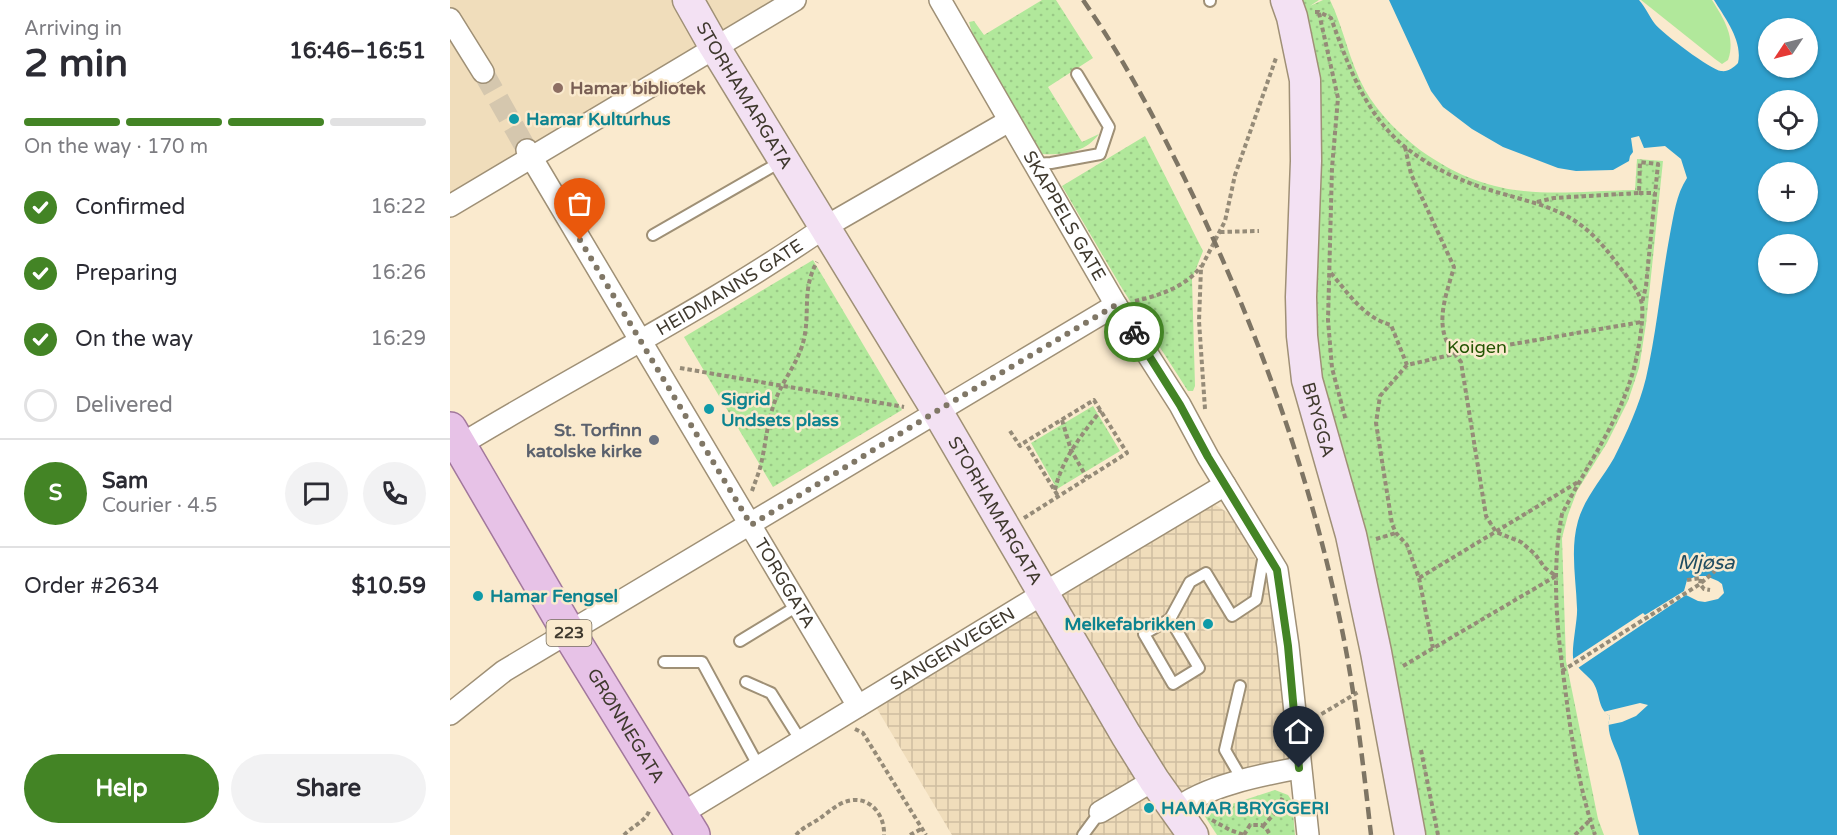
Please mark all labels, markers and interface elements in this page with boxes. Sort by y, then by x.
text: Arriving in [24,17,122,41]
street label: STORHAMARGATA [692,18,798,173]
north arrow [1758,18,1818,78]
map controls [1758,18,1818,294]
text: 16:46–16:51 [289,38,426,64]
text: 2 min [24,40,128,87]
place label: Hamar bibliotek [570,77,706,99]
marker: Hamar bibliotek [551,81,565,95]
button: locate [1758,90,1818,150]
place label: Hamar Kulturhus [526,108,671,130]
marker: Hamar Kulturhus [507,112,521,126]
text: On the way · 170 m [24,135,208,159]
street label: SKAPPELS GATE [1018,147,1111,285]
button: + [1758,162,1818,222]
pin [554,178,605,240]
icon: bag [563,187,596,220]
icon: check [24,191,57,224]
text: Confirmed [75,194,185,220]
text: 16:22 [371,195,426,219]
street label: HEIDMANNS GATE [652,234,807,340]
button: − [1758,234,1818,294]
icon: check [24,257,57,290]
text: Preparing [75,260,178,286]
text: 16:26 [371,261,426,285]
courier [1104,302,1164,362]
icon: bike [1118,316,1151,349]
icon: check [24,323,57,356]
text: On the way [75,326,193,352]
text: 16:29 [371,327,426,351]
park label: Koigen [1447,336,1507,358]
street label: BRYGGA [1297,380,1339,460]
place label: Sigrid Undsets plass [721,388,839,431]
text: Delivered [75,392,173,418]
marker: Sigrid Undsets plass [702,402,716,416]
place label: St. Torfinn katolske kirke [526,419,642,462]
street label: STORHAMARGATA [943,432,1047,589]
marker: St. Torfinn katolske kirke [647,433,661,447]
button: chat [285,462,348,525]
button: phone [363,462,426,525]
text: Sam [102,468,148,494]
text: S [49,480,62,506]
text: Courier · 4.5 [102,494,217,518]
street label: TORGGATA [750,534,820,632]
water label: Mjøsa [1677,551,1735,575]
text: Order #2634 [24,573,159,599]
text: $10.59 [351,573,426,599]
place label: Hamar Fengsel [490,585,618,607]
marker: Hamar Fengsel [471,589,485,603]
street label: SANGENVEGEN [886,602,1019,695]
place label: Melkefabrikken [1064,613,1196,635]
marker: Melkefabrikken [1201,617,1215,631]
road number: 223 [546,620,592,646]
street label: GRØNNEGATA [582,664,669,787]
pin [1273,706,1324,768]
icon: home [1282,715,1315,748]
button: Help [24,754,219,823]
button: Share [231,754,426,823]
place label: HAMAR BRYGGERI [1161,797,1329,819]
marker: HAMAR BRYGGERI [1142,801,1156,815]

